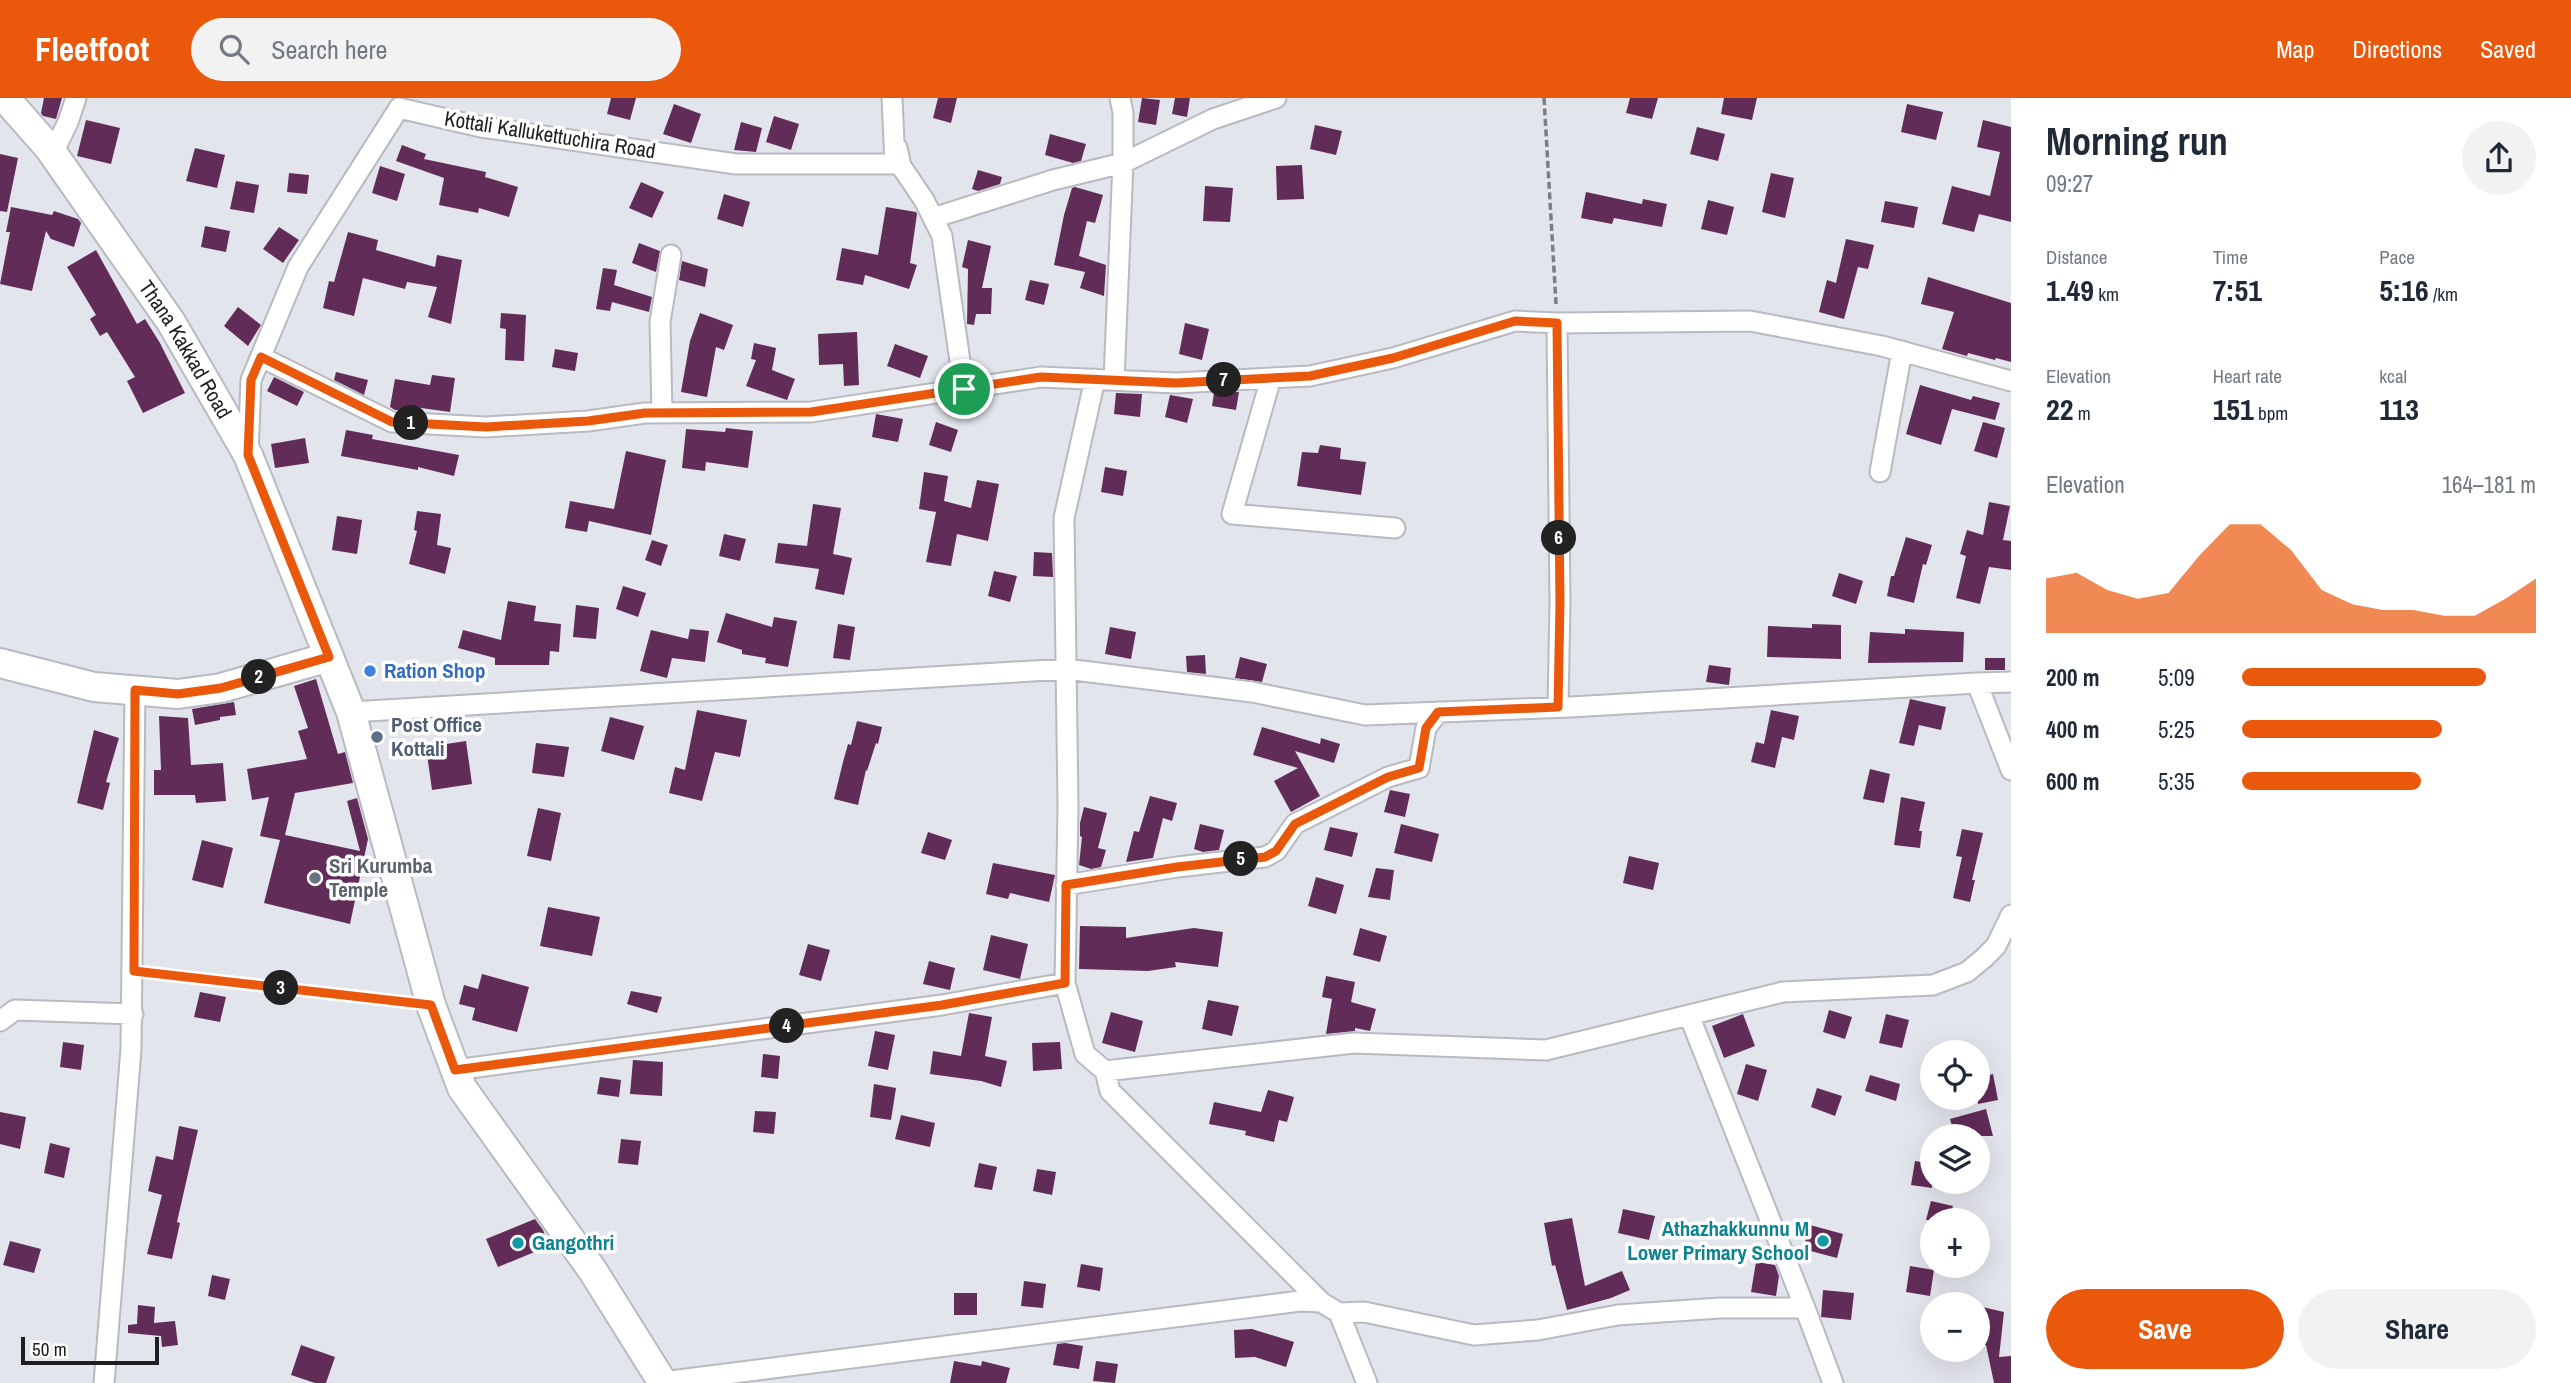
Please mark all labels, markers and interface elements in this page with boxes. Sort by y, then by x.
search box [191,18,681,81]
text: Fleetfoot [35,27,149,71]
icon: search [215,30,253,68]
text: Search here [271,32,387,67]
text: Map [2276,33,2314,65]
text: Directions [2352,33,2442,65]
text: Saved [2480,33,2536,65]
street label: Kottali Kallukettuchira Road [442,103,658,166]
text: Morning run [2046,116,2228,167]
button: share [2462,121,2536,195]
text: 09:27 [2046,168,2093,199]
text: Distance [2046,244,2107,270]
text: Time [2213,244,2248,270]
text: Pace [2379,244,2415,270]
text: 1.49 [2046,270,2094,310]
text: 7:51 [2213,270,2262,310]
text: 5:16 [2379,270,2429,310]
street label: Thana Kakkad Road [132,274,239,424]
text: km [2094,281,2119,307]
text: /km [2429,281,2458,307]
pin [934,359,994,419]
pin: 7 [1206,362,1242,398]
text: Elevation [2046,363,2111,389]
text: Heart rate [2213,363,2282,389]
text: kcal [2379,363,2407,389]
text: 7 [1219,366,1228,392]
icon: arrive [945,370,983,408]
text: 22 [2046,389,2073,429]
text: 151 [2213,389,2254,429]
text: 113 [2379,389,2419,429]
text: m [2073,400,2091,426]
text: bpm [2254,400,2288,426]
pin: 1 [394,406,428,440]
text: 1 [406,409,415,435]
text: Elevation [2046,469,2125,500]
text: 164–181 m [2442,469,2536,500]
pin: 6 [1542,520,1576,556]
text: 6 [1554,524,1563,550]
place label: Ration Shop [384,656,485,685]
pin: 2 [242,660,276,694]
text: 200 m [2046,662,2099,693]
text: 5:09 [2158,662,2195,693]
text: 2 [254,663,263,689]
marker: Ration Shop [362,663,378,679]
place label: Post Office Kottali [391,710,482,763]
text: 400 m [2046,714,2099,745]
text: 5:25 [2158,714,2195,745]
marker: Post Office Kottali [369,729,385,745]
text: 600 m [2046,766,2099,797]
text: 5:35 [2158,766,2195,797]
pin: 5 [1224,842,1258,876]
text: 5 [1236,845,1245,871]
place label: Sri Kurumba Temple [329,851,433,904]
marker: Sri Kurumba Temple [307,870,323,886]
pin: 3 [264,970,298,1006]
text: 3 [276,974,285,1000]
pin: 4 [770,1009,804,1044]
text: 4 [782,1012,791,1038]
map controls [1920,1040,1990,1362]
button: locate [1920,1040,1990,1110]
button: layers [1920,1124,1990,1194]
button: + [1920,1208,1990,1278]
place label: Athazhakkunnu M Lower Primary School [1627,1214,1809,1267]
place label: Gangothri [532,1228,614,1257]
marker: Athazhakkunnu M Lower Primary School [1815,1233,1831,1249]
marker: Gangothri [510,1235,526,1251]
button: Save [2046,1289,2284,1369]
button: Share [2298,1289,2536,1369]
button: − [1920,1292,1990,1362]
scale bar [21,1334,159,1366]
text: 50 m [32,1336,67,1362]

